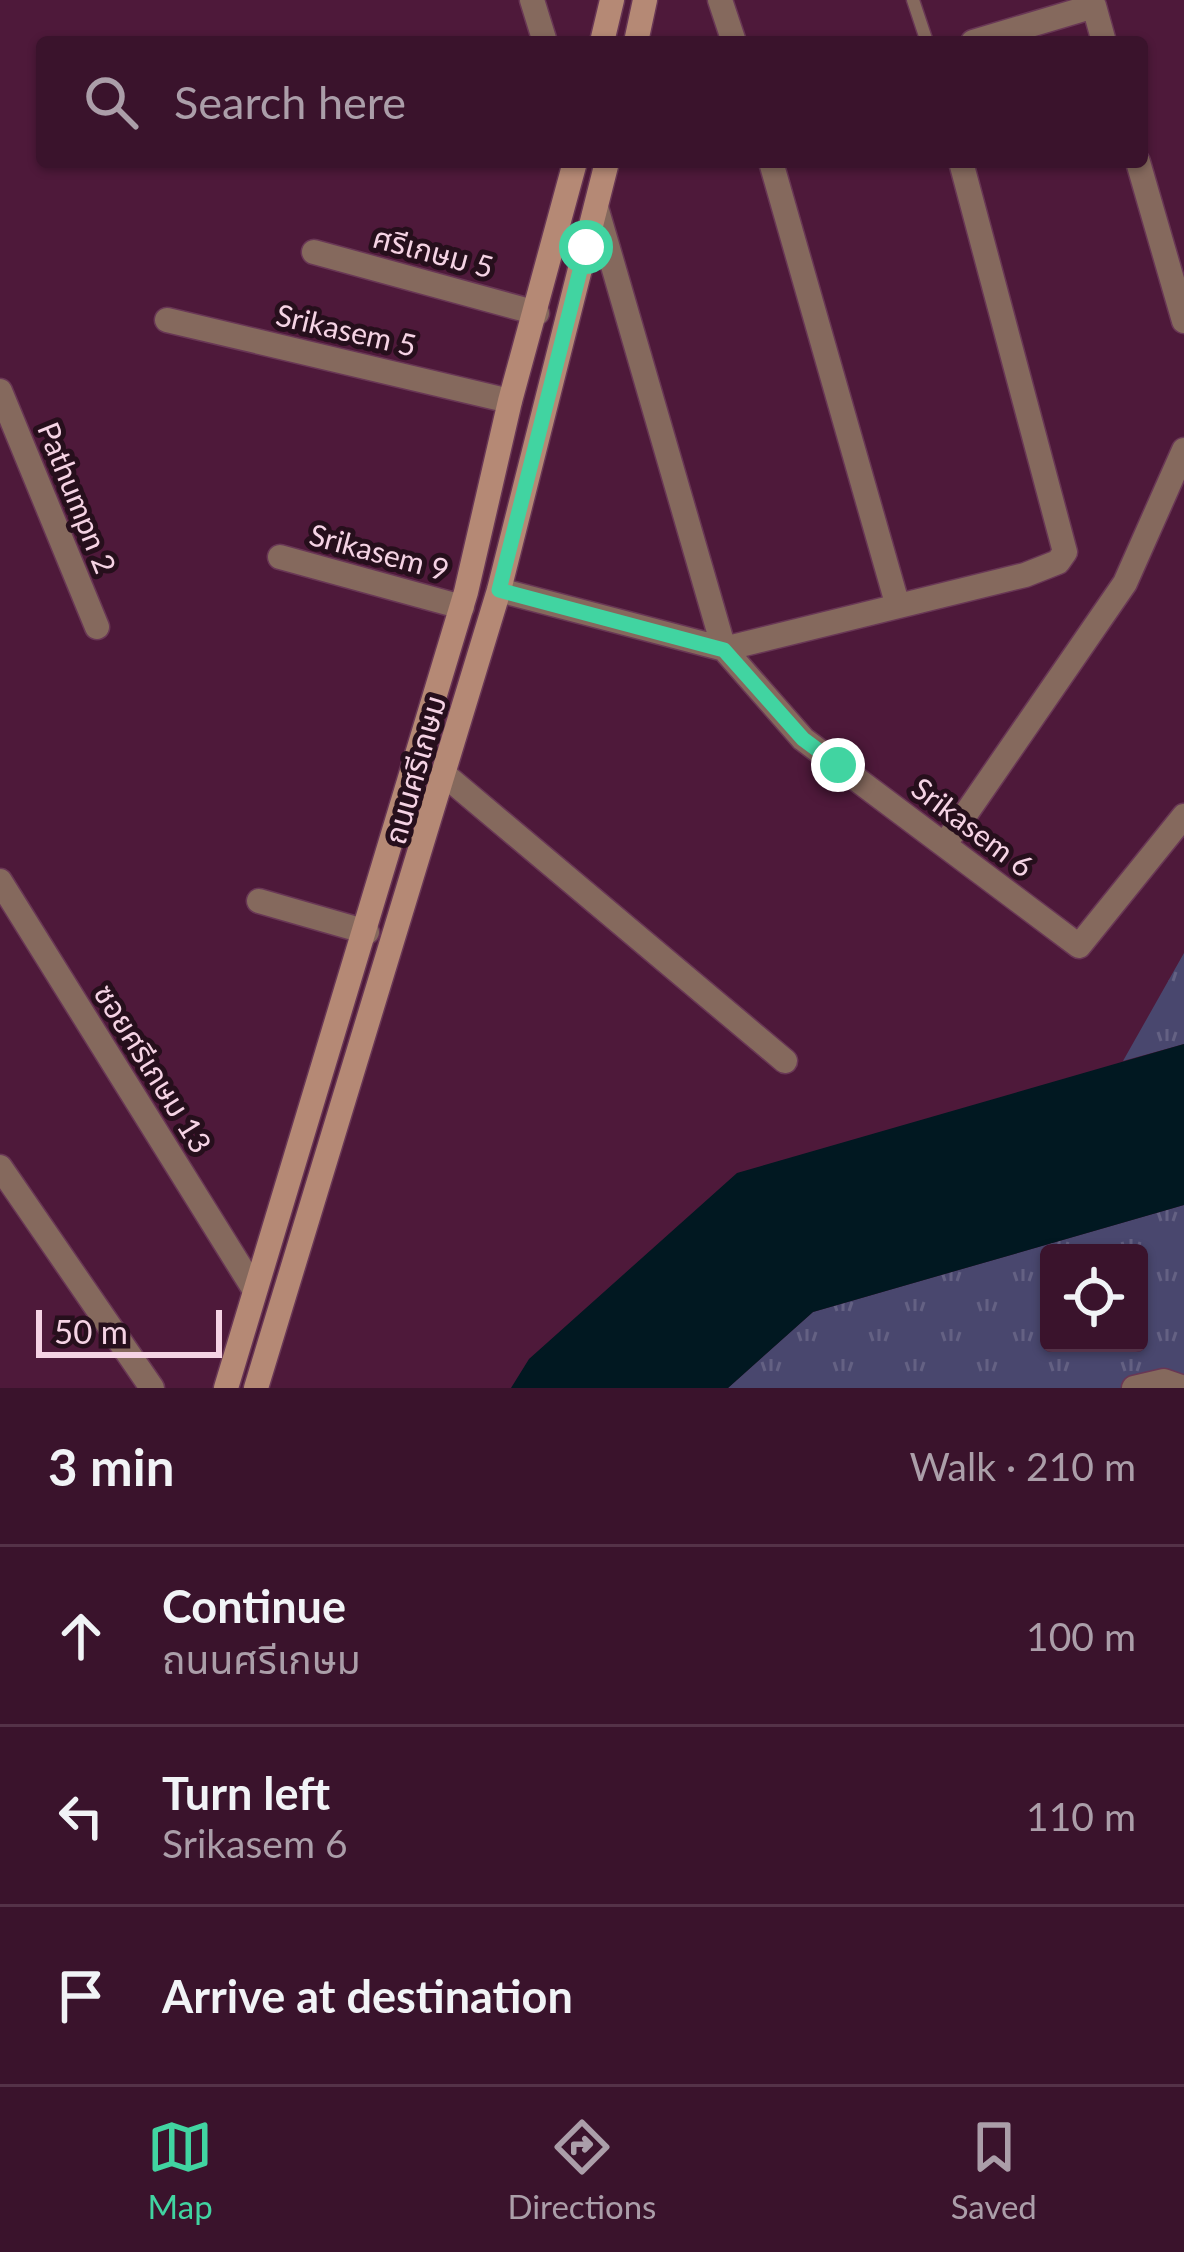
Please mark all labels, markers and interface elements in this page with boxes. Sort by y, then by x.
search box [36,36,1148,168]
icon: search [78,69,144,135]
text: Search here [174,75,406,129]
street label: ศรีเกษม 5 [369,218,498,284]
route start [559,220,613,274]
street label: Srikasem 5 [273,295,420,363]
street label: Pathumpn 2 [31,416,124,578]
street label: Srikasem 9 [306,515,453,587]
street label: ถนนศรีเกษม [376,691,452,848]
route end [811,738,865,792]
street label: Srikasem 6 [905,769,1041,884]
street label: ซอยศรีเกษม 13 [88,977,220,1159]
map controls [1040,1244,1148,1352]
button: locate [1040,1244,1148,1352]
scale bar [36,1304,222,1357]
text: 50 m [54,1311,128,1351]
text: 3 min [48,1436,174,1497]
text: Walk · 210 m [909,1443,1136,1489]
text: Continue [162,1579,346,1633]
icon: ahead [48,1603,114,1669]
text: 100 m [1026,1613,1136,1659]
text: ถนนศรีเกษม [162,1636,361,1682]
text: Turn left [162,1766,330,1820]
icon: left [48,1783,114,1849]
text: 110 m [1026,1793,1136,1839]
text: Srikasem 6 [162,1820,348,1866]
icon: arrive [48,1963,114,2029]
text: Arrive at destination [162,1969,573,2023]
tab: Map [147,2114,213,2226]
tab: Directions [507,2114,656,2226]
tab: Saved [951,2114,1037,2226]

